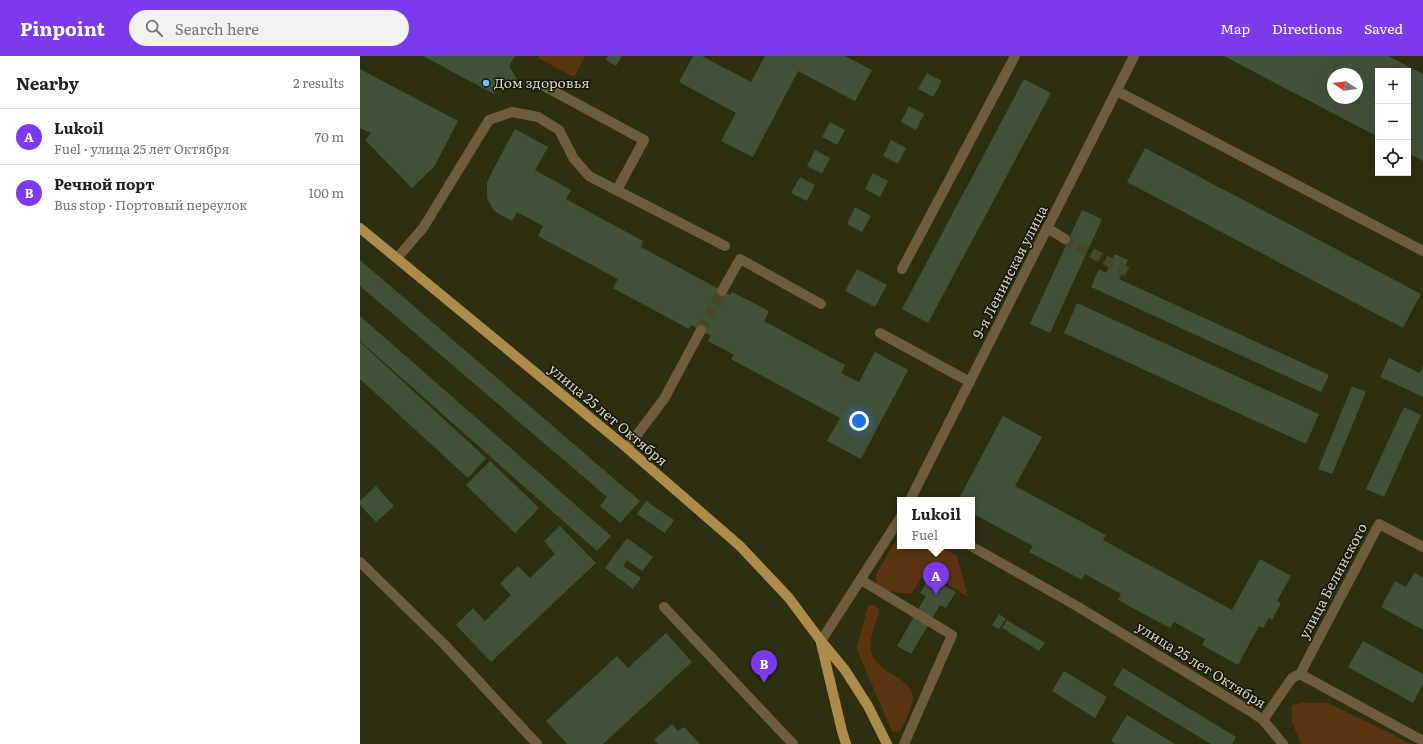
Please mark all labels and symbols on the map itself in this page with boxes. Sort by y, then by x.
north arrow [1327,68,1363,104]
place label: Дом здоровья [494,72,590,92]
marker: Дом здоровья [481,78,491,88]
street label: 9-я Ленинская улица [967,201,1052,342]
street label: улица 25 лет Октября [545,359,672,470]
your location [849,411,869,431]
street label: улица Белинского [1293,519,1371,642]
pin: A [923,562,949,595]
street label: улица 25 лет Октября [1133,616,1270,712]
pin: B [751,650,777,683]

